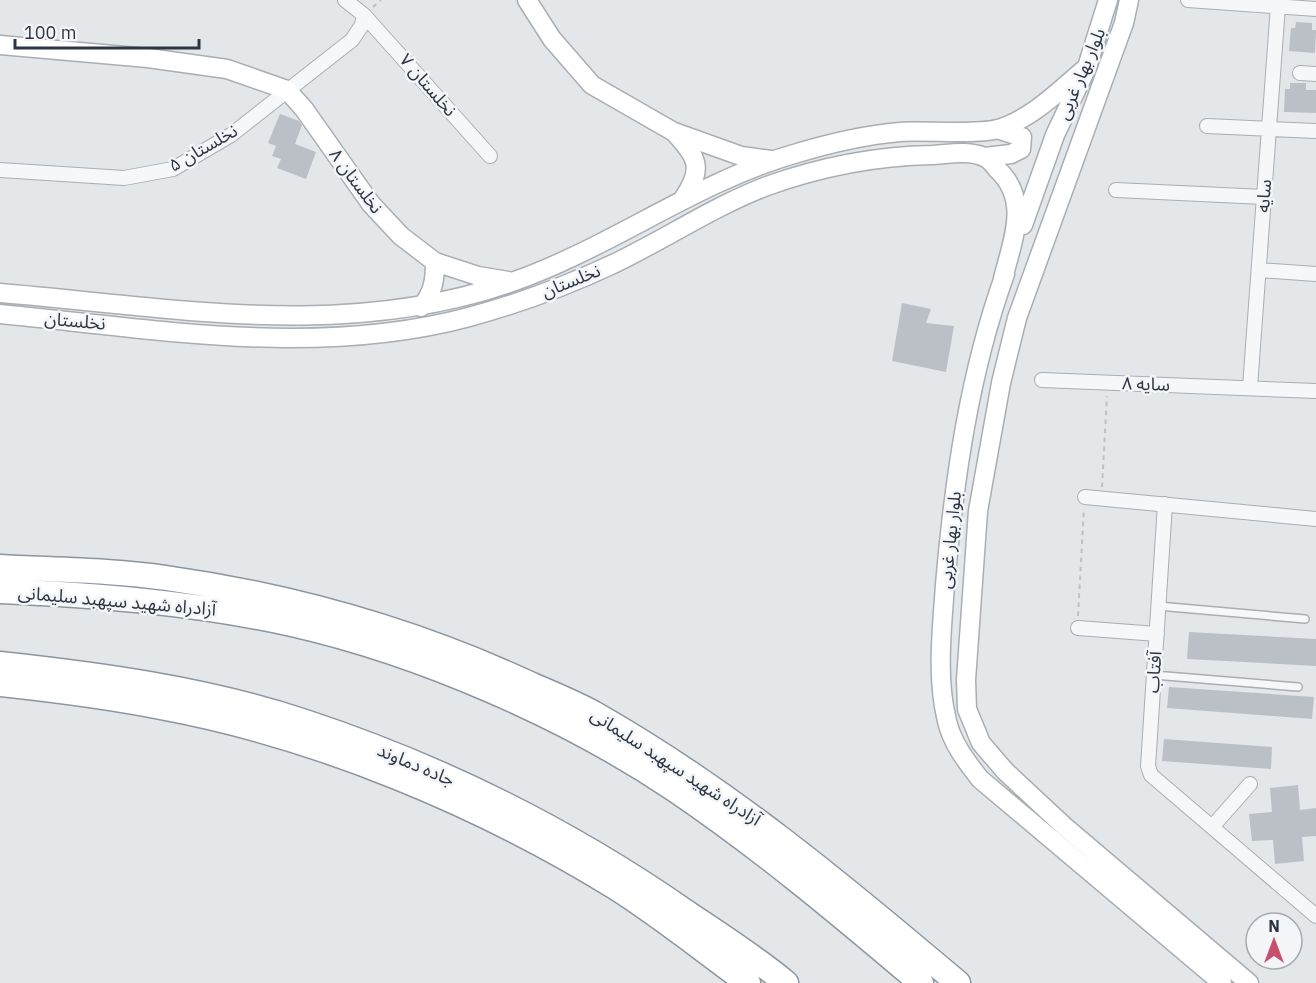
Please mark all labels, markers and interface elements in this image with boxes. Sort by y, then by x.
scale bar [15,12,200,50]
text: 100 m [24,21,76,44]
street label: بلوار بهار غربی [1051,24,1110,123]
street label: نخلستان ۷ [395,49,462,121]
street label: نخلستان ۵ [164,119,241,176]
street label: نخلستان ۸ [324,143,388,218]
street label: سایه [1251,178,1276,213]
street label: نخلستان [538,258,604,303]
street label: نخلستان [44,306,107,335]
street label: سایه ۸ [1122,371,1170,396]
street label: بلوار بهار غربی [933,490,966,590]
street label: آزادراه شهید سپهبد سلیمانی [17,580,218,621]
street label: آفتاب [1141,649,1166,694]
street label: آزادراه شهید سپهبد سلیمانی [587,703,767,831]
street label: جاده دماوند [374,738,458,791]
north arrow [1244,911,1304,971]
text: N [1268,916,1280,936]

